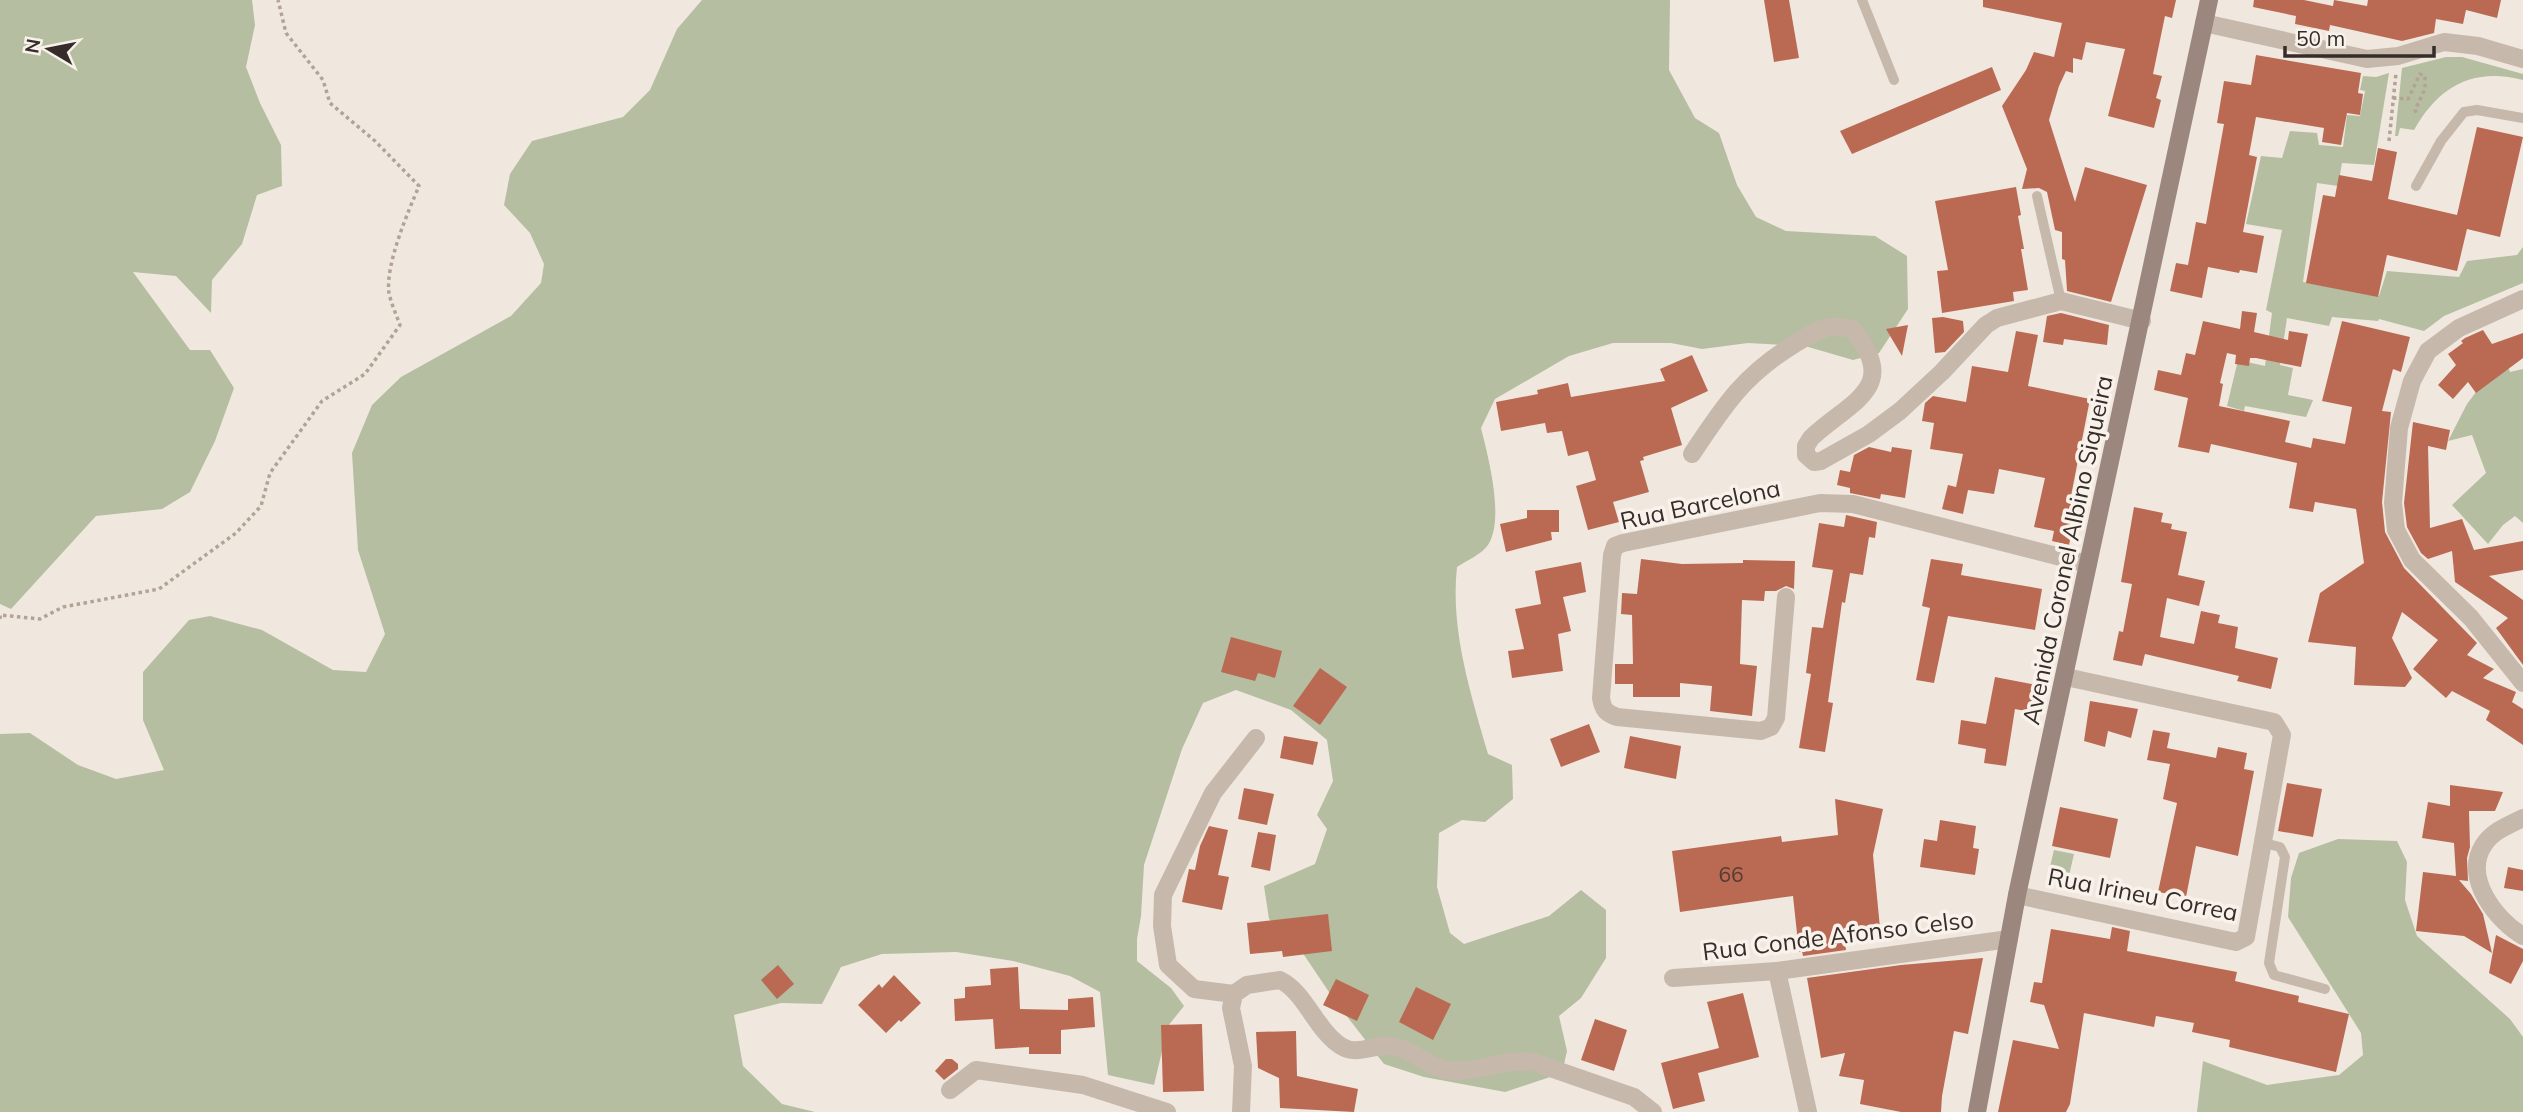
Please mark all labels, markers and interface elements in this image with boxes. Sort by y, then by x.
north arrow [14,14,84,84]
scale bar [2285,14,2434,58]
text: 50 m [2296,25,2345,51]
text: N [19,37,45,55]
street label: Avenida Coronel Albino Siqueira [2015,373,2119,727]
street label: Rua Barcelona [1617,472,1783,536]
house number: 66 [1718,861,1744,887]
street label: Rua Irineu Correa [2045,861,2241,927]
street label: Rua Conde Afonso Celso [1701,903,1975,967]

